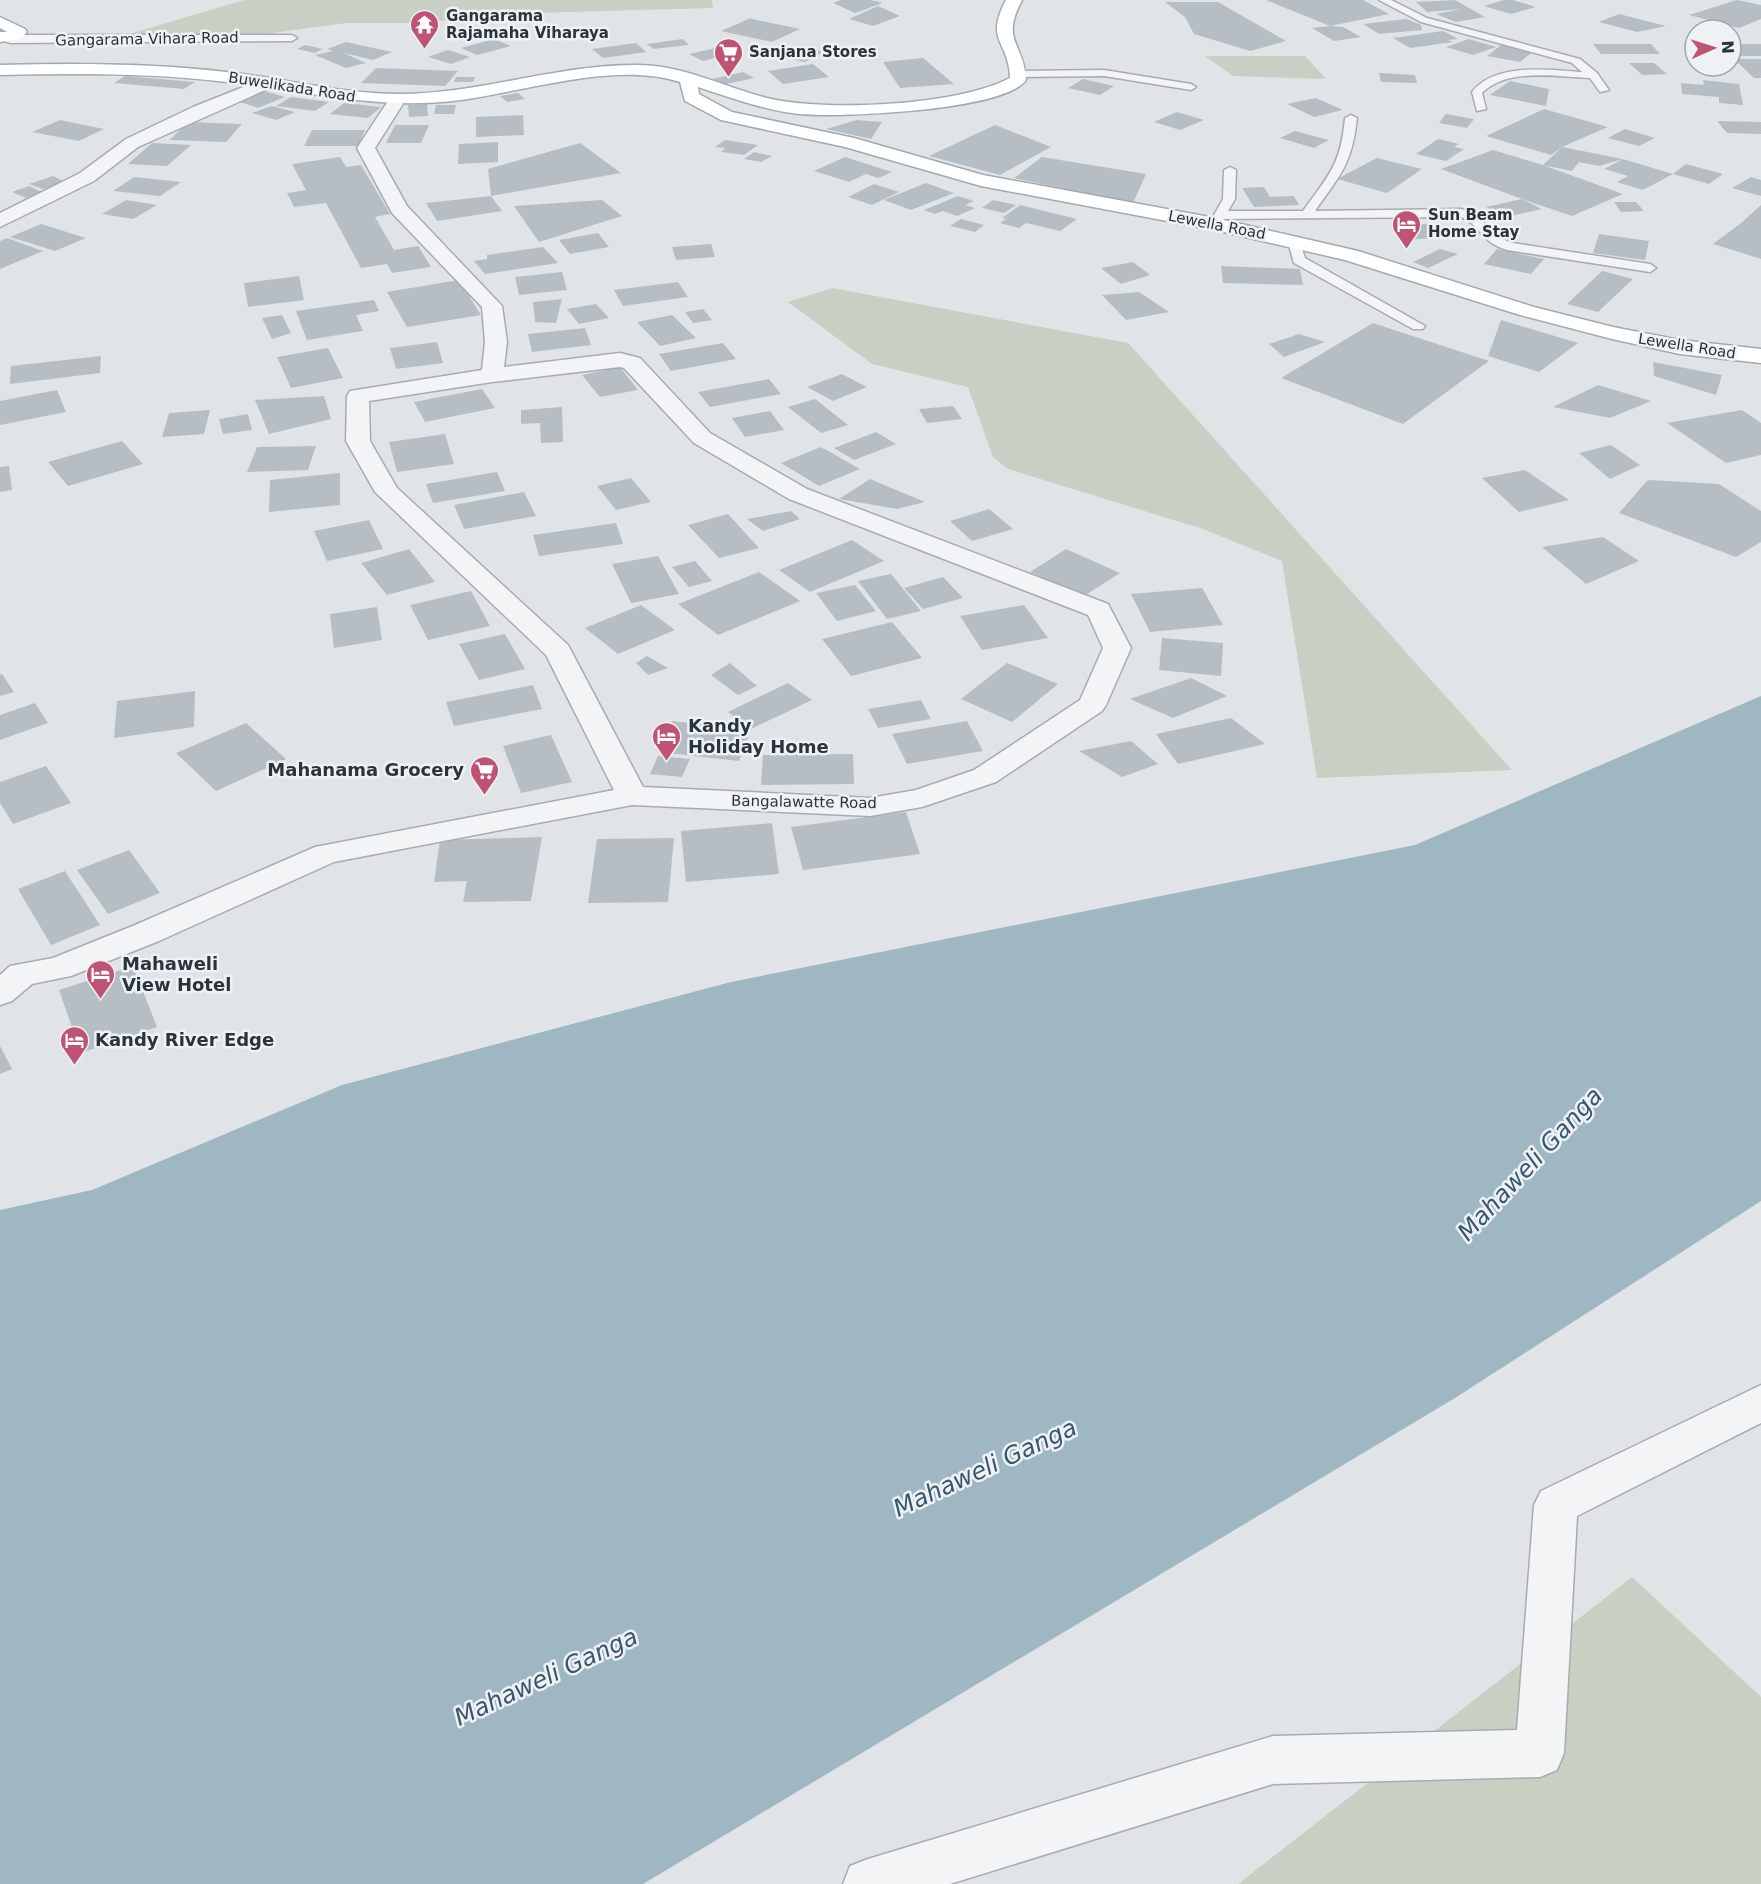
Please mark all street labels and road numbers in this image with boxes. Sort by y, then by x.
street label: Gangarama Vihara Road [55,28,239,50]
street label: Buwelikada Road [227,68,357,106]
street label: Lewella Road [1167,207,1267,243]
street label: Lewella Road [1637,329,1737,363]
street label: Bangalawatte Road [731,792,877,812]

